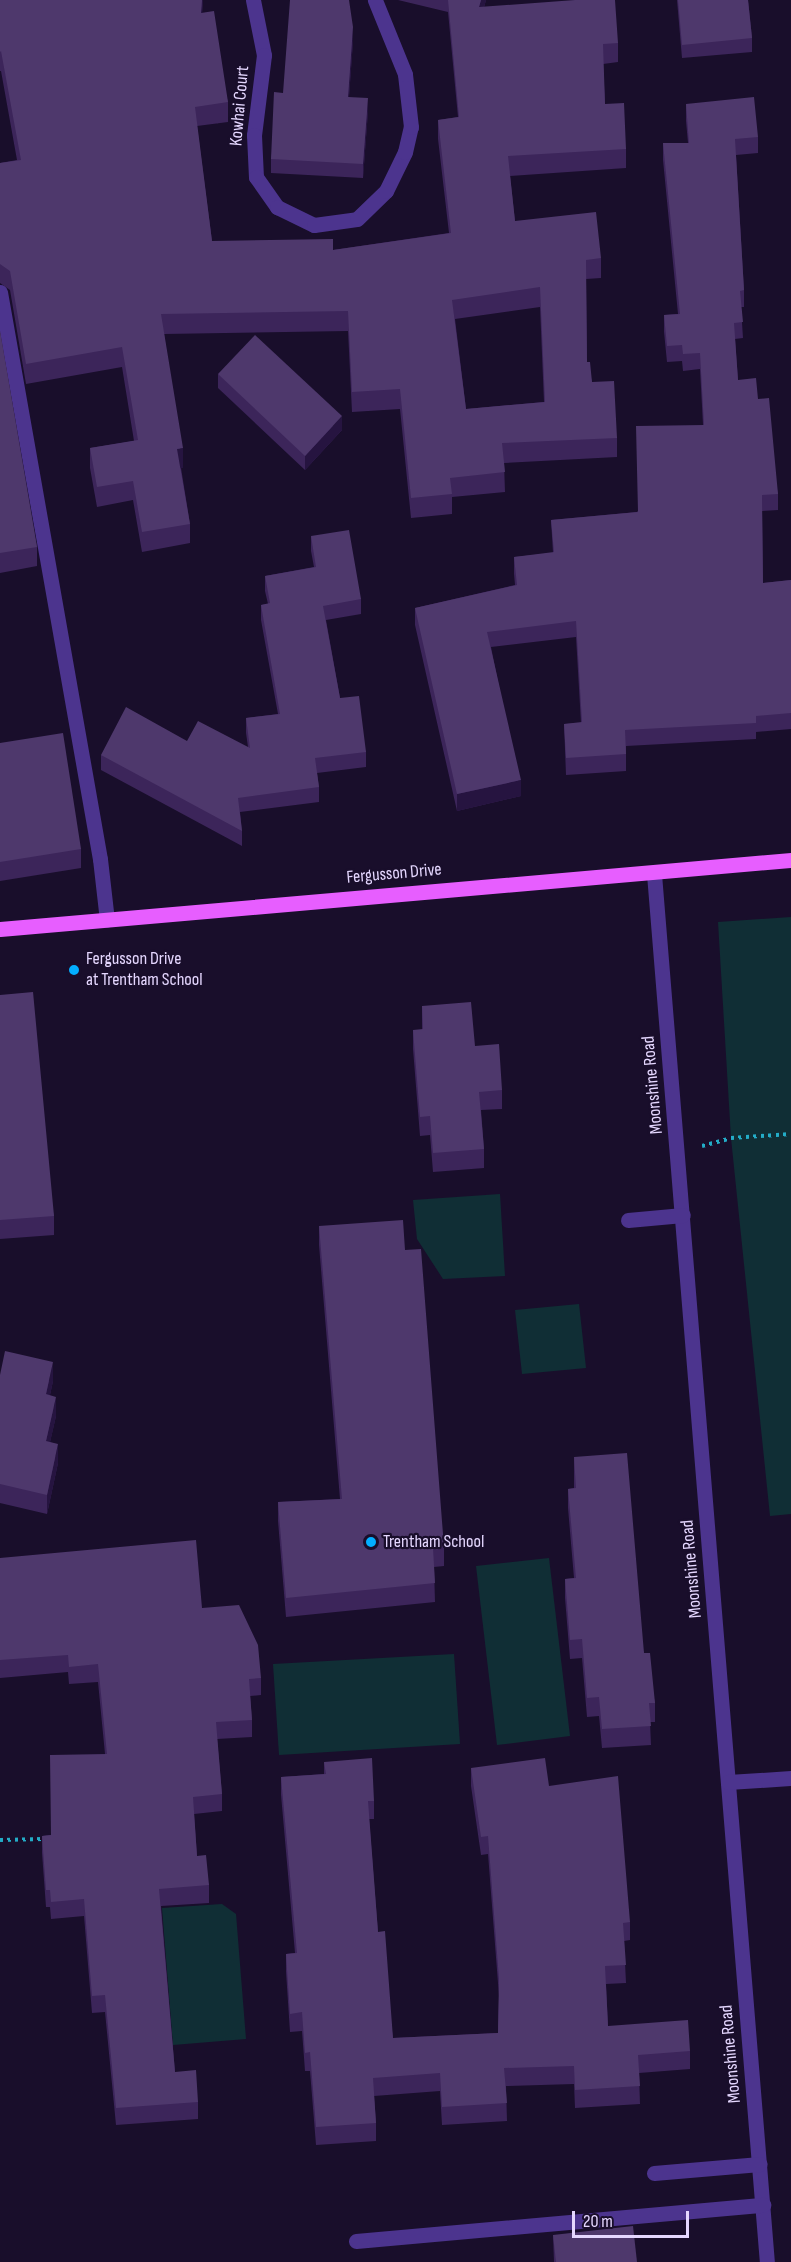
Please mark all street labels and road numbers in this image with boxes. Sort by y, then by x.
street label: Kowhai Court [226,65,254,147]
street label: Fergusson Drive [346,859,442,889]
street label: Moonshine Road [638,1035,668,1135]
street label: Moonshine Road [677,1519,707,1619]
street label: Moonshine Road [716,2004,746,2104]

